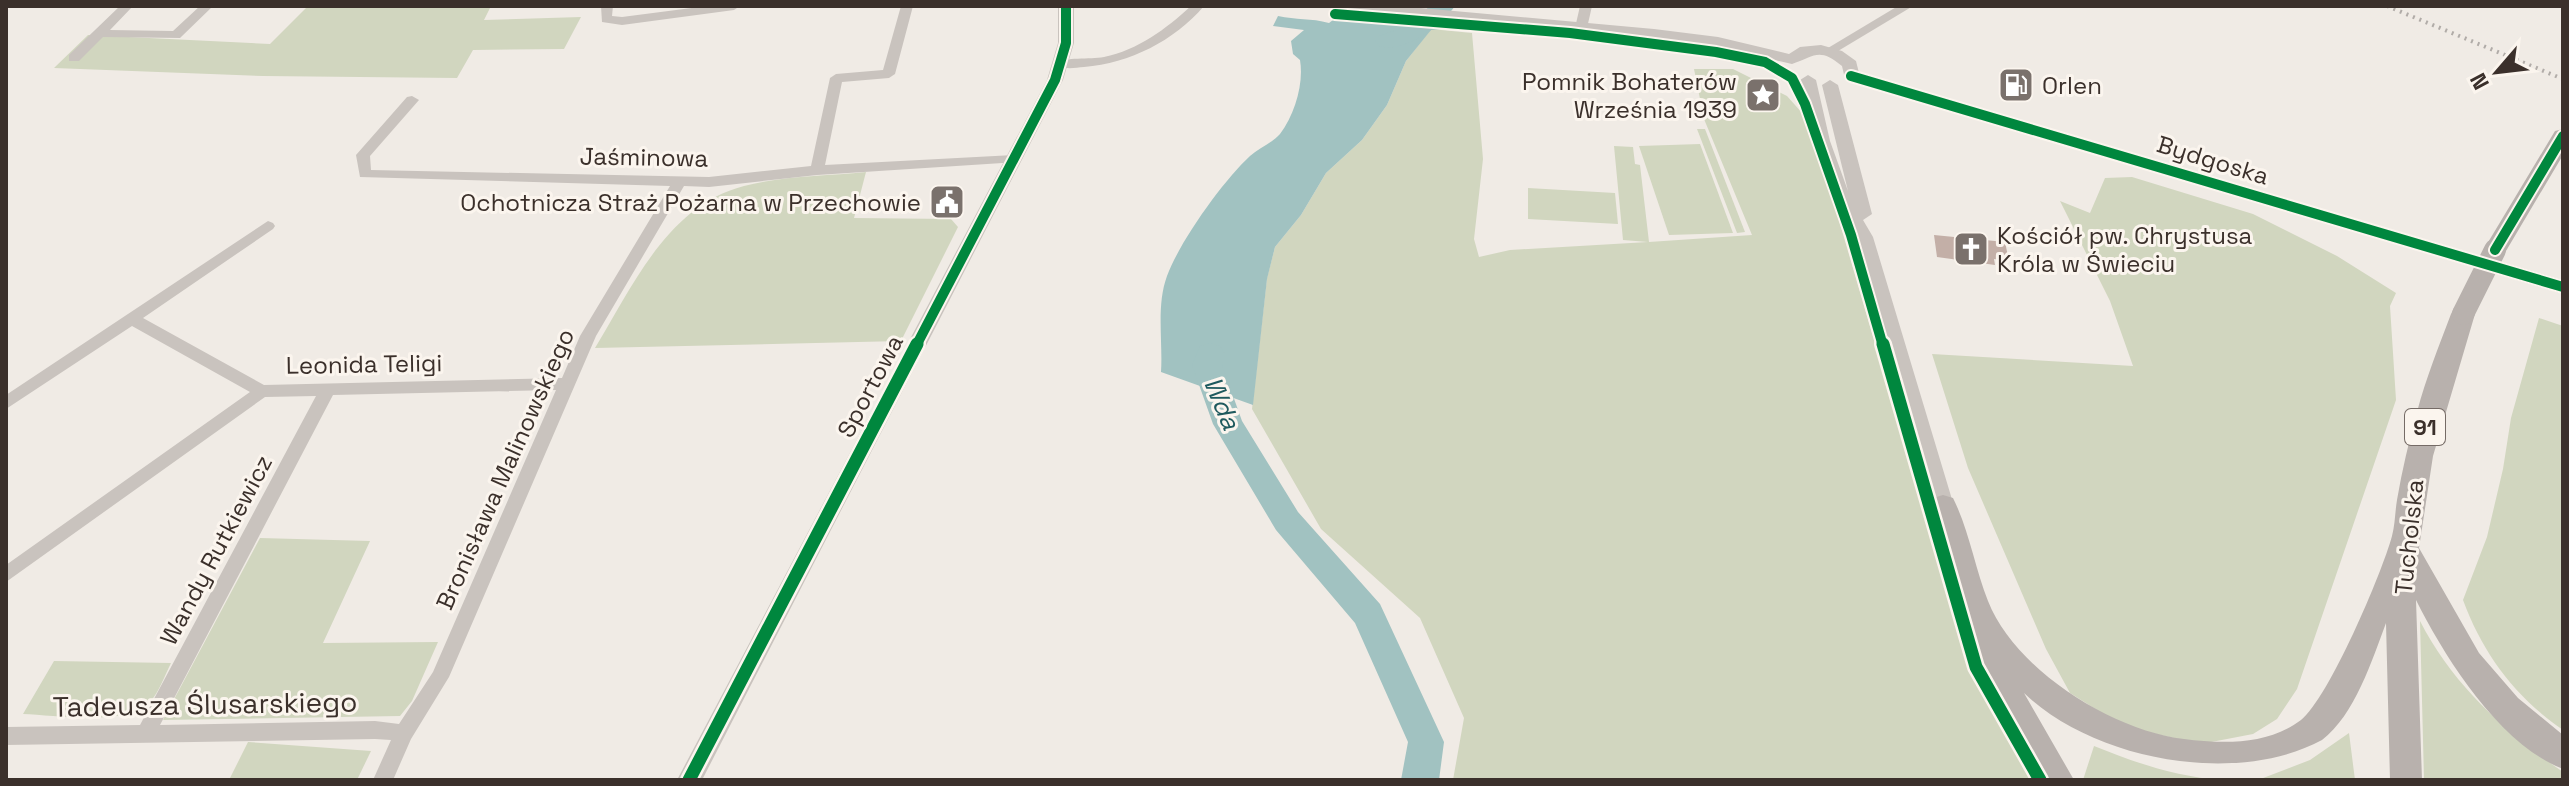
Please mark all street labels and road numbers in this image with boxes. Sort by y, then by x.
street label: Bydgoska [2153,128,2273,192]
street label: Jaśminowa [579,140,709,174]
street label: Bronisława Malinowskiego [429,324,581,614]
street label: Sportowa [830,329,910,443]
street label: Leonida Teligi [286,347,442,381]
road number: 91 [2405,409,2445,445]
street label: Wandy Rutkiewicz [153,450,279,650]
street label: Tucholska [2388,478,2430,596]
street label: Tadeusza Ślusarskiego [52,683,358,725]

